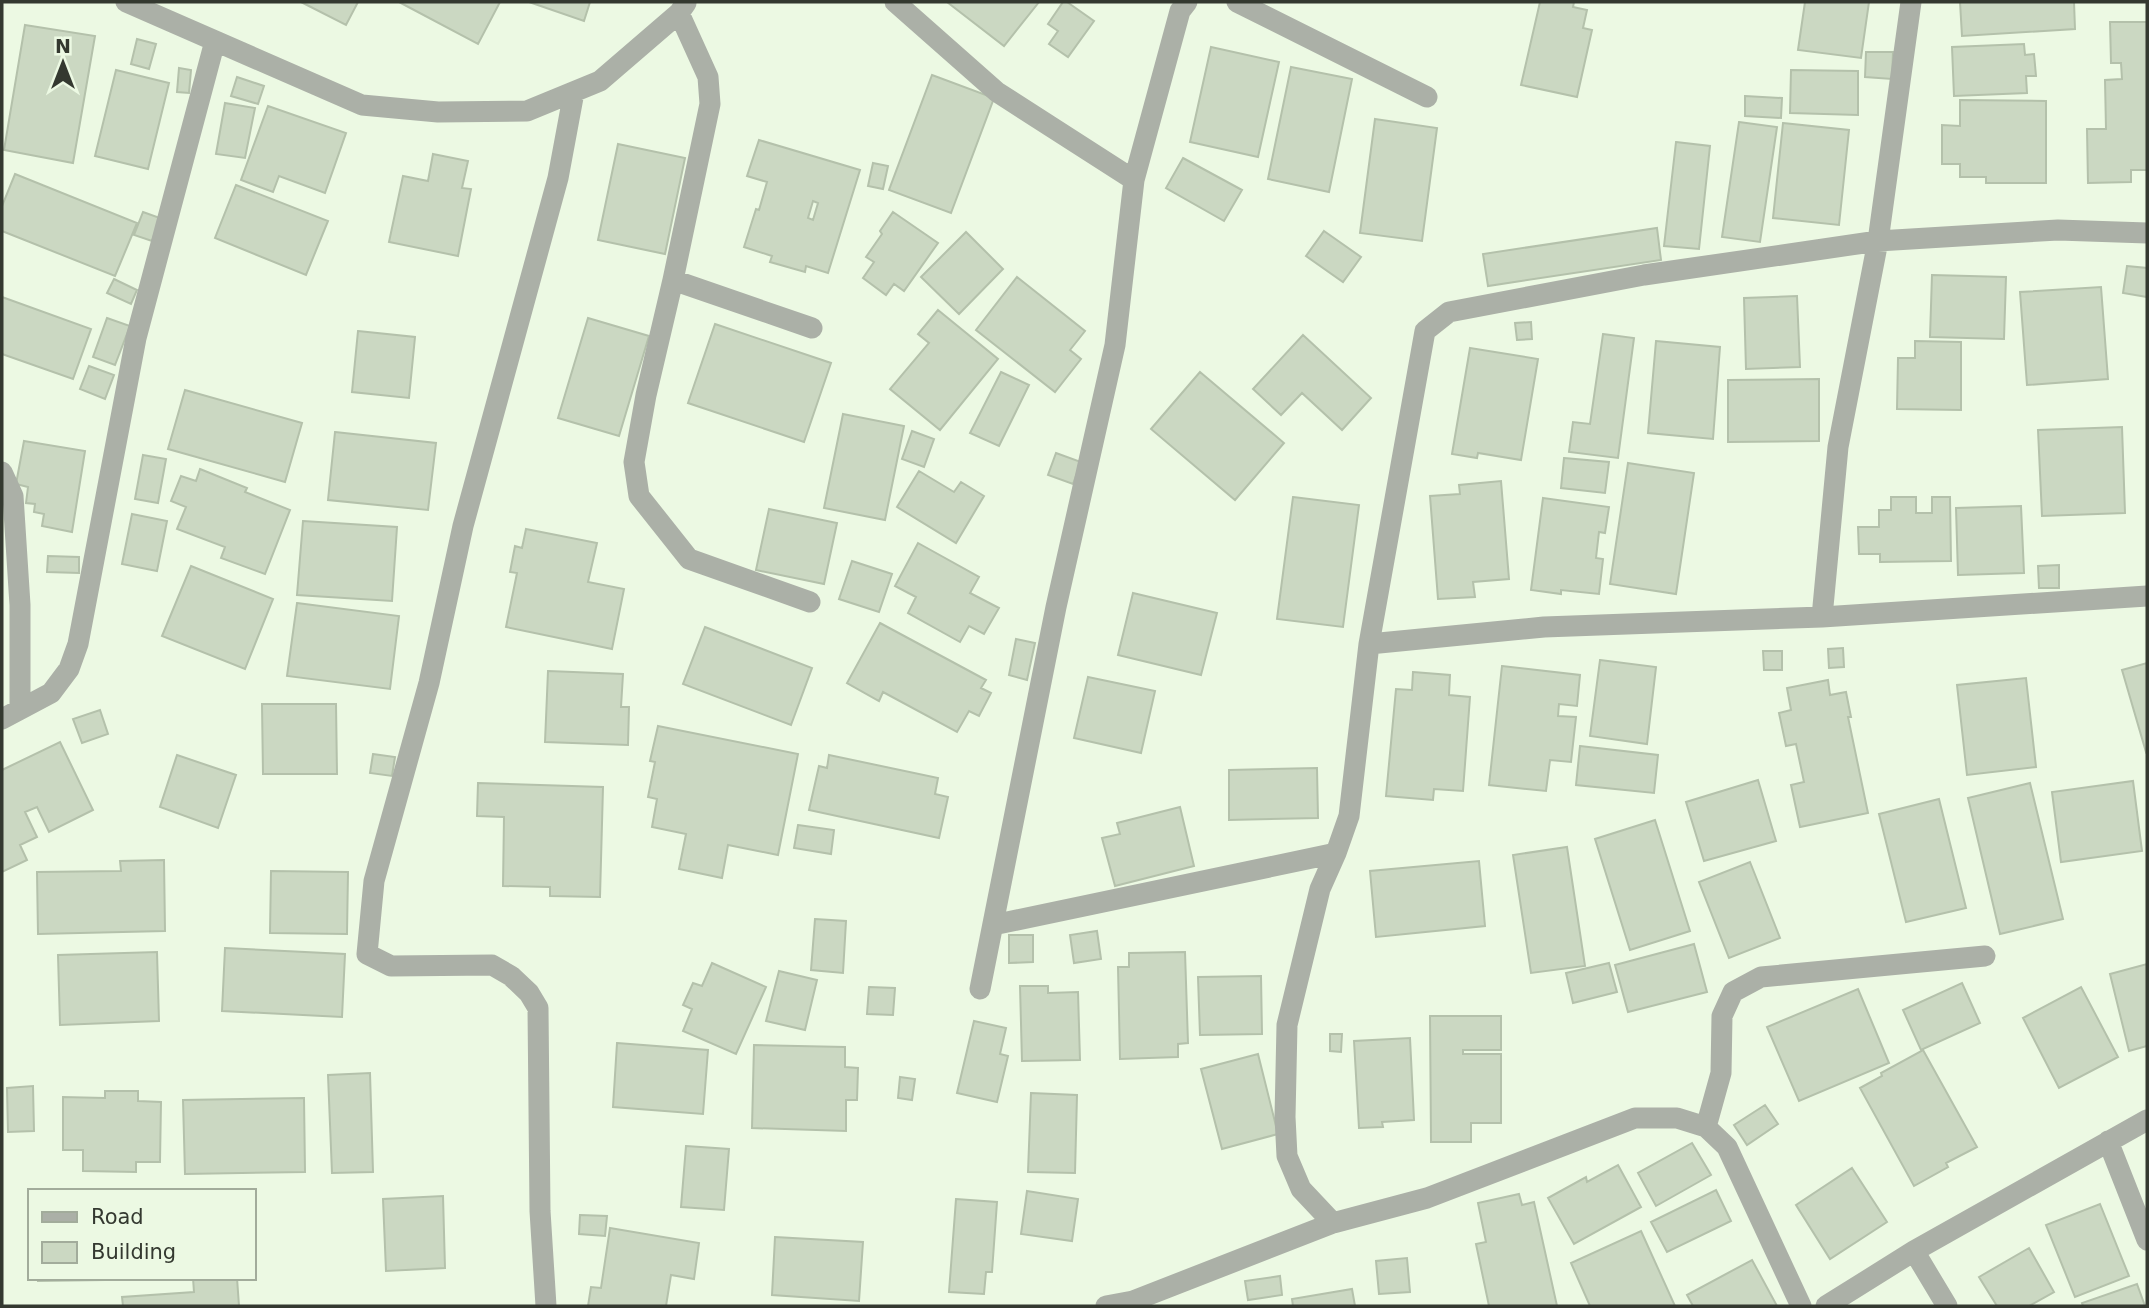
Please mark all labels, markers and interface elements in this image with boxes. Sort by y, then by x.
north arrow [28,28,98,98]
text: N [55,35,71,57]
legend [28,1189,256,1280]
text: Road [91,1205,144,1229]
text: Building [91,1240,176,1264]

